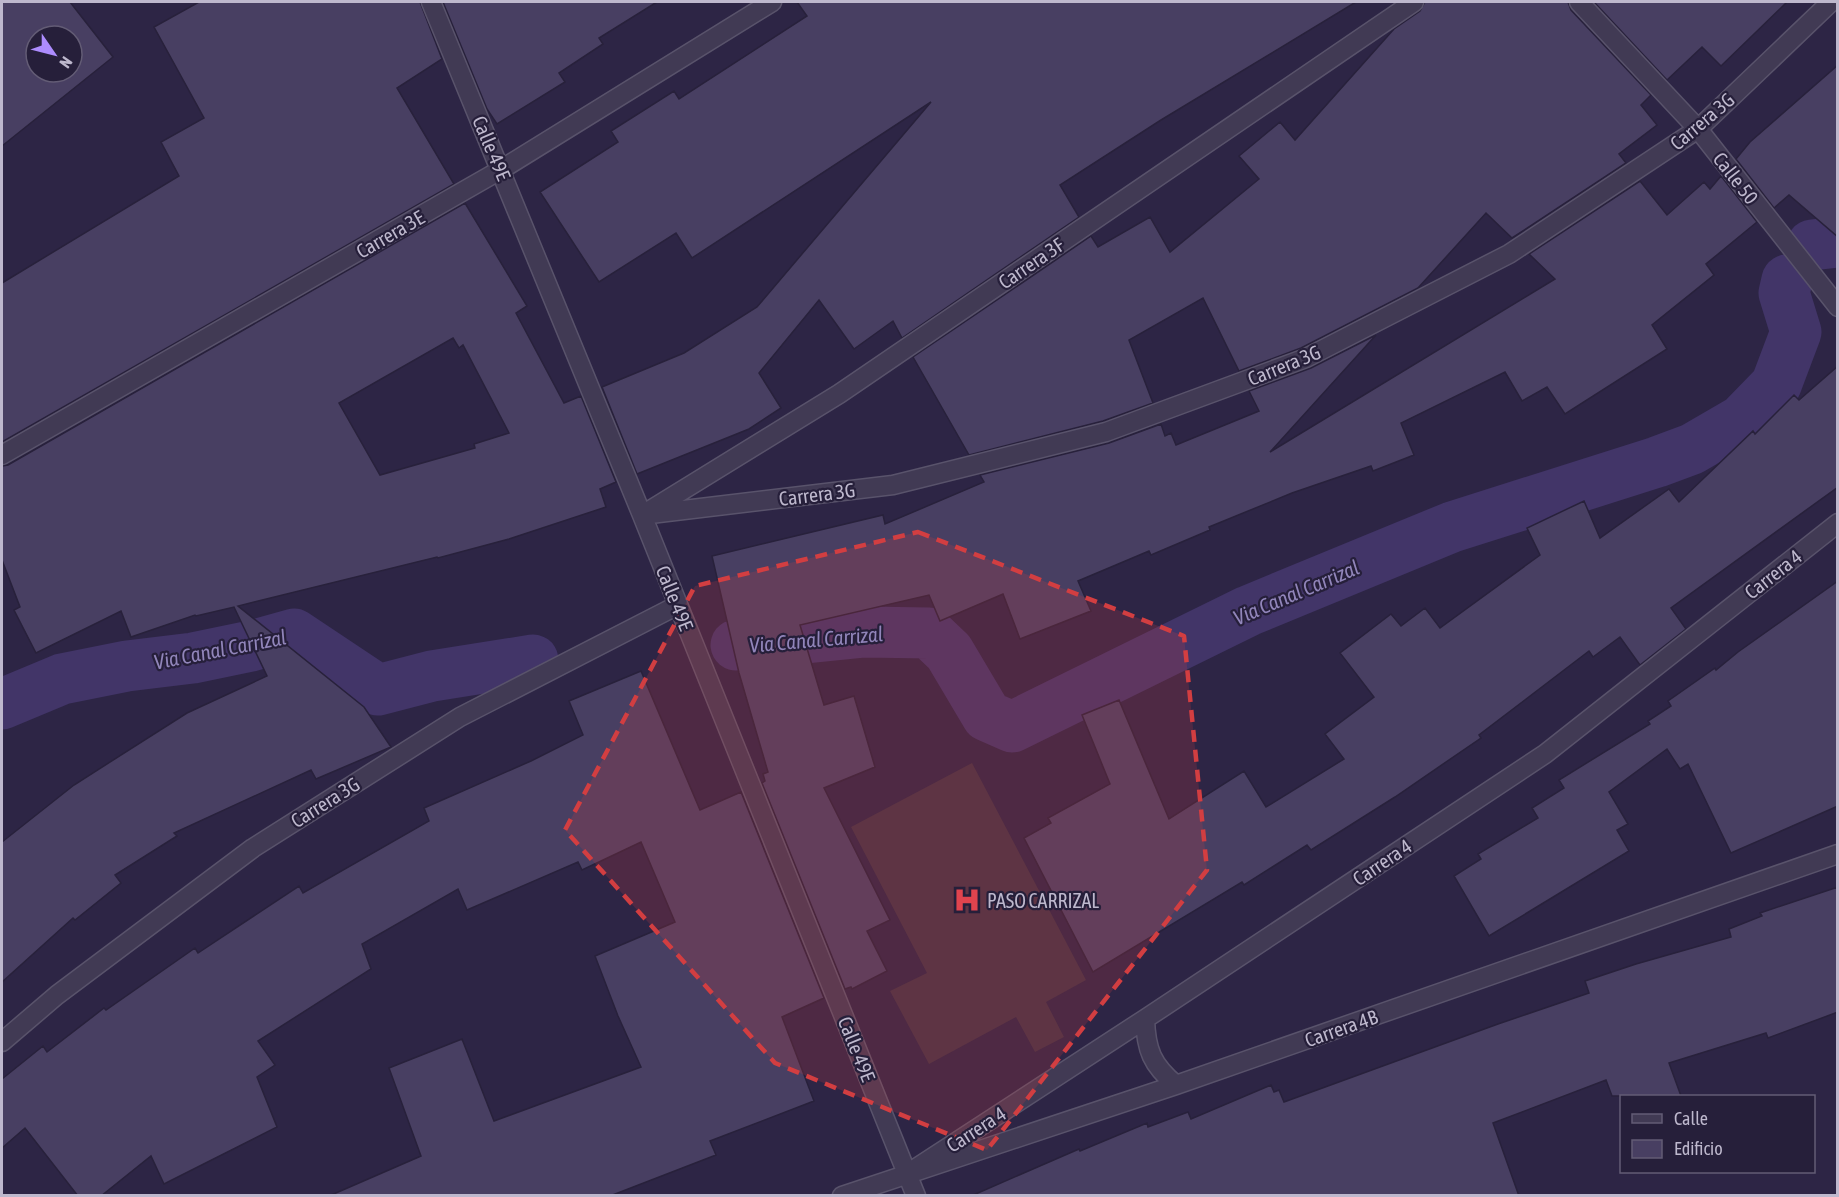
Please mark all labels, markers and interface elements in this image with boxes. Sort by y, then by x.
north arrow [24,24,84,84]
text: N [56,54,76,72]
street label: Carrera 3G [1665,88,1739,154]
street label: Calle 49E [468,112,516,184]
street label: Calle 50 [1709,148,1763,208]
street label: Carrera 3E [352,205,428,263]
street label: Carrera 3F [994,233,1068,293]
street label: Carrera 3G [1244,340,1324,390]
street label: Carrera 3G [778,478,856,510]
street label: Carrera 4 [1740,545,1806,603]
water label: Via Canal Carrizal [1229,555,1363,629]
street label: Calle 49E [652,562,699,634]
water label: Via Canal Carrizal [748,621,884,657]
water label: Via Canal Carrizal [152,624,288,674]
street label: Carrera 3G [286,772,364,832]
street label: Carrera 4 [1348,834,1416,890]
hospital icon: PASO CARRIZAL [952,885,982,915]
place label: PASO CARRIZAL [987,889,1099,912]
street label: Carrera 4B [1302,1005,1381,1051]
street label: Calle 49E [834,1013,881,1085]
legend [1620,1095,1815,1173]
street label: Carrera 4 [942,1101,1010,1157]
text: Calle [1674,1108,1708,1129]
text: Edificio [1674,1138,1723,1159]

